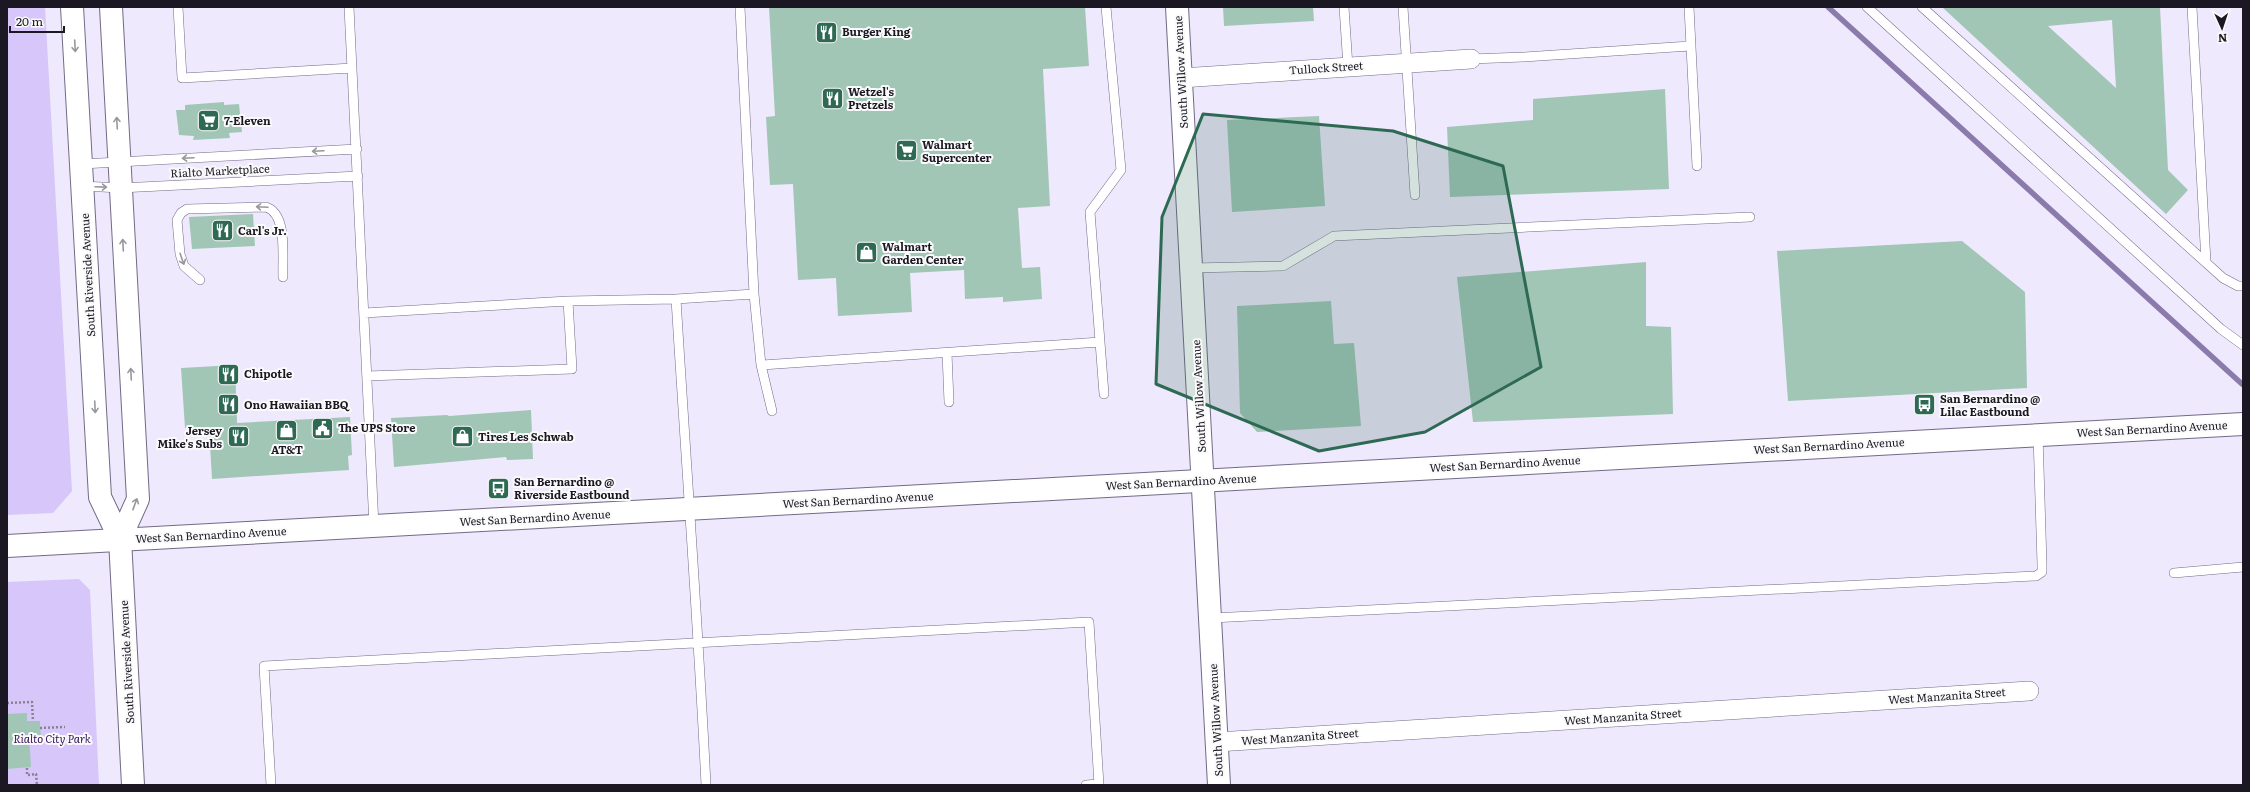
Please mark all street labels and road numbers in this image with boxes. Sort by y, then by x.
street label: South Willow Avenue [1169,15,1191,129]
street label: Tullock Street [1288,56,1364,78]
street label: Rialto Marketplace [170,159,270,181]
street label: South Riverside Avenue [76,213,98,337]
street label: South Willow Avenue [1187,339,1209,453]
street label: West San Bernardino Avenue [2076,416,2228,440]
street label: West San Bernardino Avenue [1753,433,1905,457]
street label: West San Bernardino Avenue [1429,451,1581,475]
street label: West San Bernardino Avenue [1105,469,1257,493]
street label: West San Bernardino Avenue [782,487,934,511]
street label: West San Bernardino Avenue [459,505,611,529]
street label: West San Bernardino Avenue [135,522,287,546]
street label: South Riverside Avenue [115,600,137,724]
street label: South Willow Avenue [1204,663,1226,777]
street label: West Manzanita Street [1888,683,2007,707]
street label: West Manzanita Street [1564,704,1683,728]
street label: West Manzanita Street [1241,724,1360,748]

